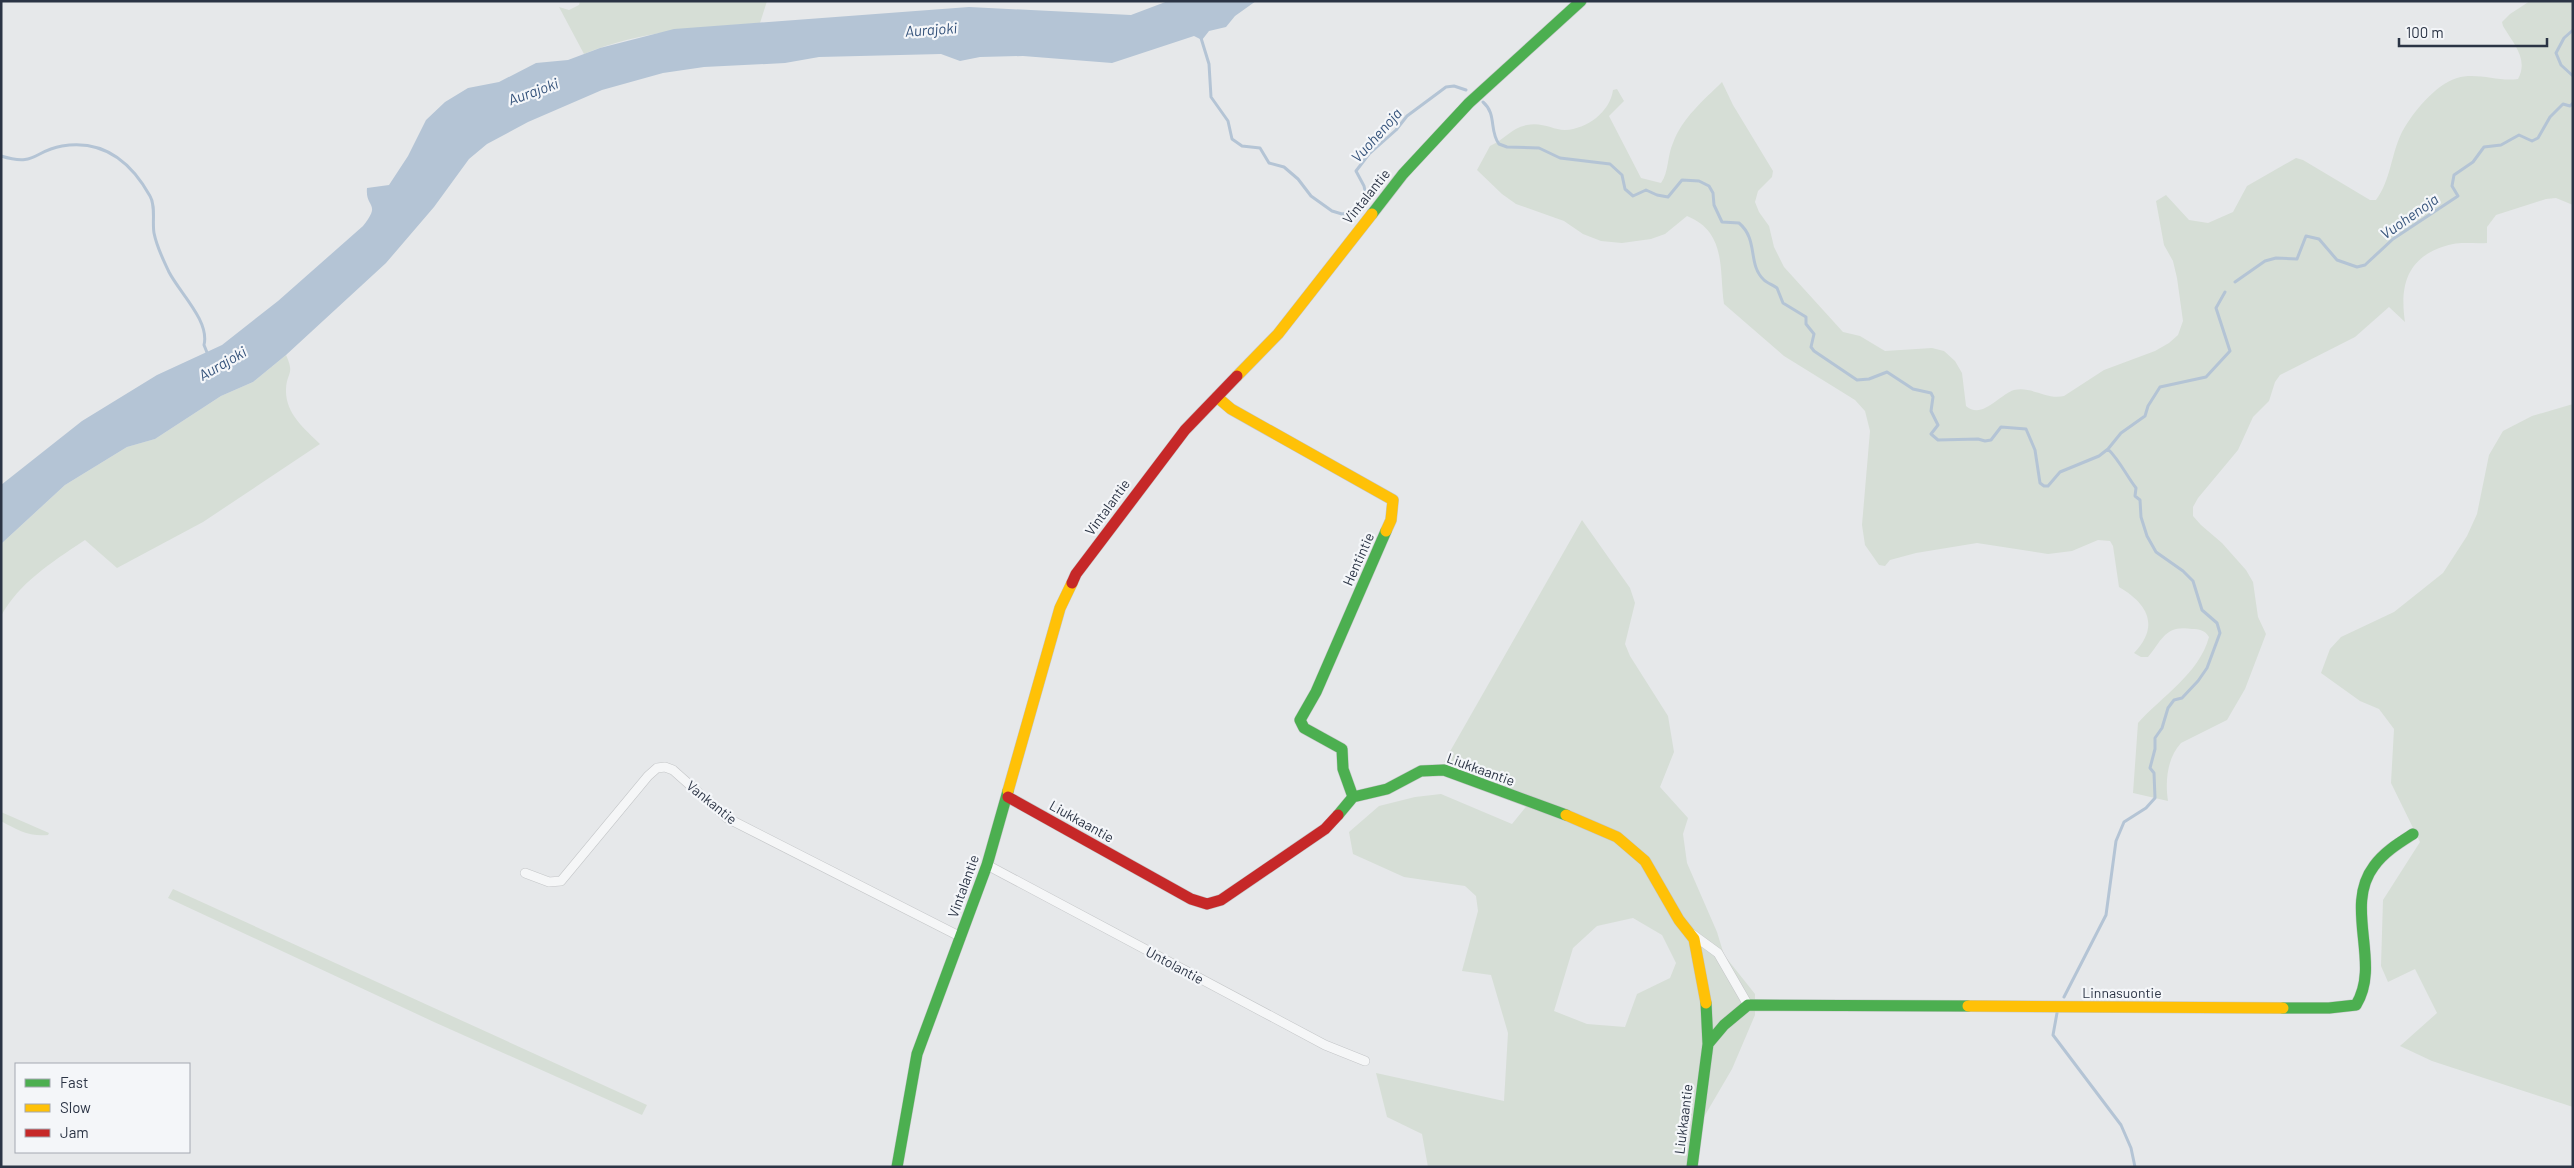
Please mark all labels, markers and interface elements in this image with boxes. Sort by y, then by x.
scale bar [2399,15,2546,47]
water label: Aurajoki [904,18,958,40]
text: 100 m [2406,23,2444,41]
water label: Aurajoki [505,74,561,108]
water label: Vuohenoja [1347,104,1405,166]
street label: Vintalantie [1339,165,1393,227]
water label: Vuohenoja [2376,189,2442,243]
water label: Aurajoki [195,342,249,384]
street label: Vintalantie [1081,475,1133,539]
street label: Hentintie [1339,530,1377,588]
street label: Liukkaantie [1445,749,1517,789]
street label: Vankantie [683,777,741,827]
street label: Liukkaantie [1047,796,1117,846]
street label: Vintalantie [944,852,982,920]
street label: Untolantie [1143,943,1207,987]
street label: Linnasuontie [2082,984,2162,1001]
legend [15,1063,190,1153]
text: Fast [60,1073,88,1091]
street label: Liukkaantie [1670,1083,1696,1155]
text: Slow [60,1098,91,1116]
text: Jam [60,1123,89,1141]

